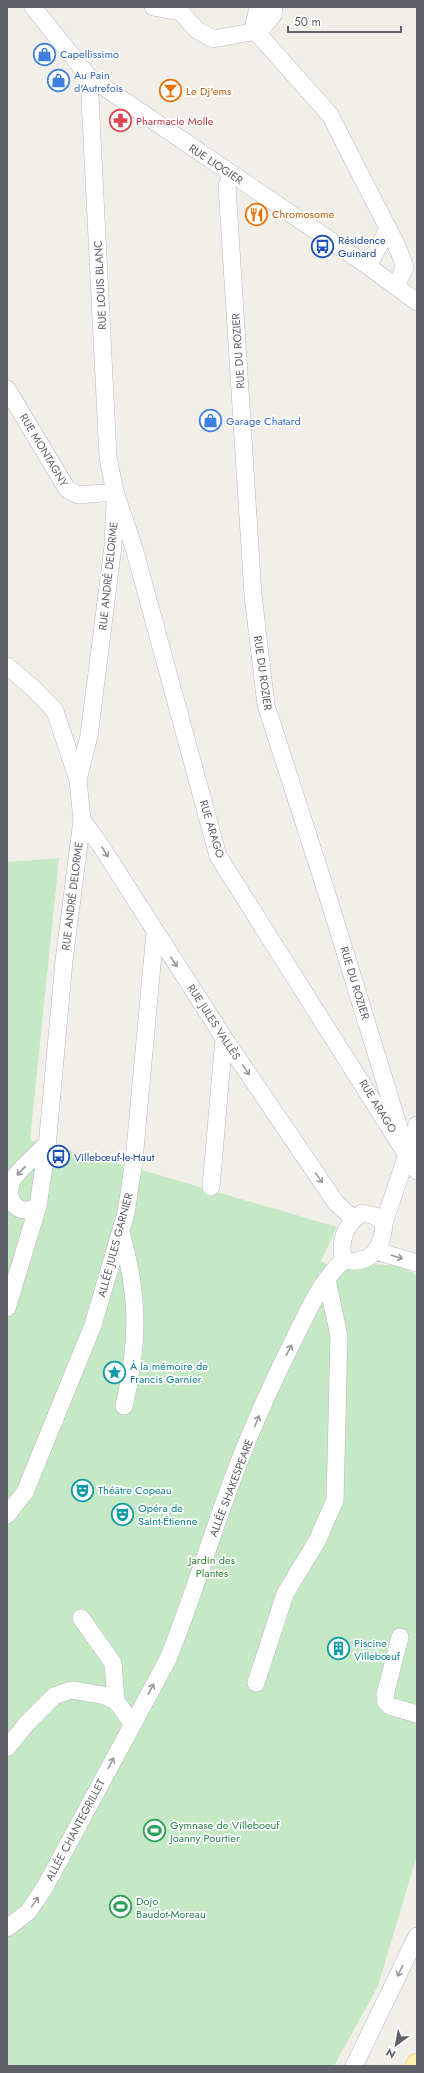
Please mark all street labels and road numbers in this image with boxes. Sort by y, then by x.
street label: RUE LIOGIER [186,140,247,188]
street label: RUE LOUIS BLANC [90,240,110,330]
street label: RUE DU ROZIER [227,312,249,389]
street label: RUE MONTAGNY [16,410,73,490]
street label: RUE ANDRÉ DELORME [94,521,122,631]
street label: RUE DU ROZIER [250,635,276,712]
street label: RUE ARAGO [196,798,229,860]
street label: RUE ANDRÉ DELORME [57,841,87,951]
street label: RUE DU ROZIER [336,945,374,1022]
street label: RUE JULES VALLÈS [183,981,245,1063]
street label: RUE ARAGO [355,1076,401,1136]
street label: ALLÉE JULES GARNIER [93,1190,137,1299]
street label: ALLÉE SHAKESPEARE [205,1437,257,1539]
street label: ALLÉE CHANTEGRILLET [41,1776,109,1884]

